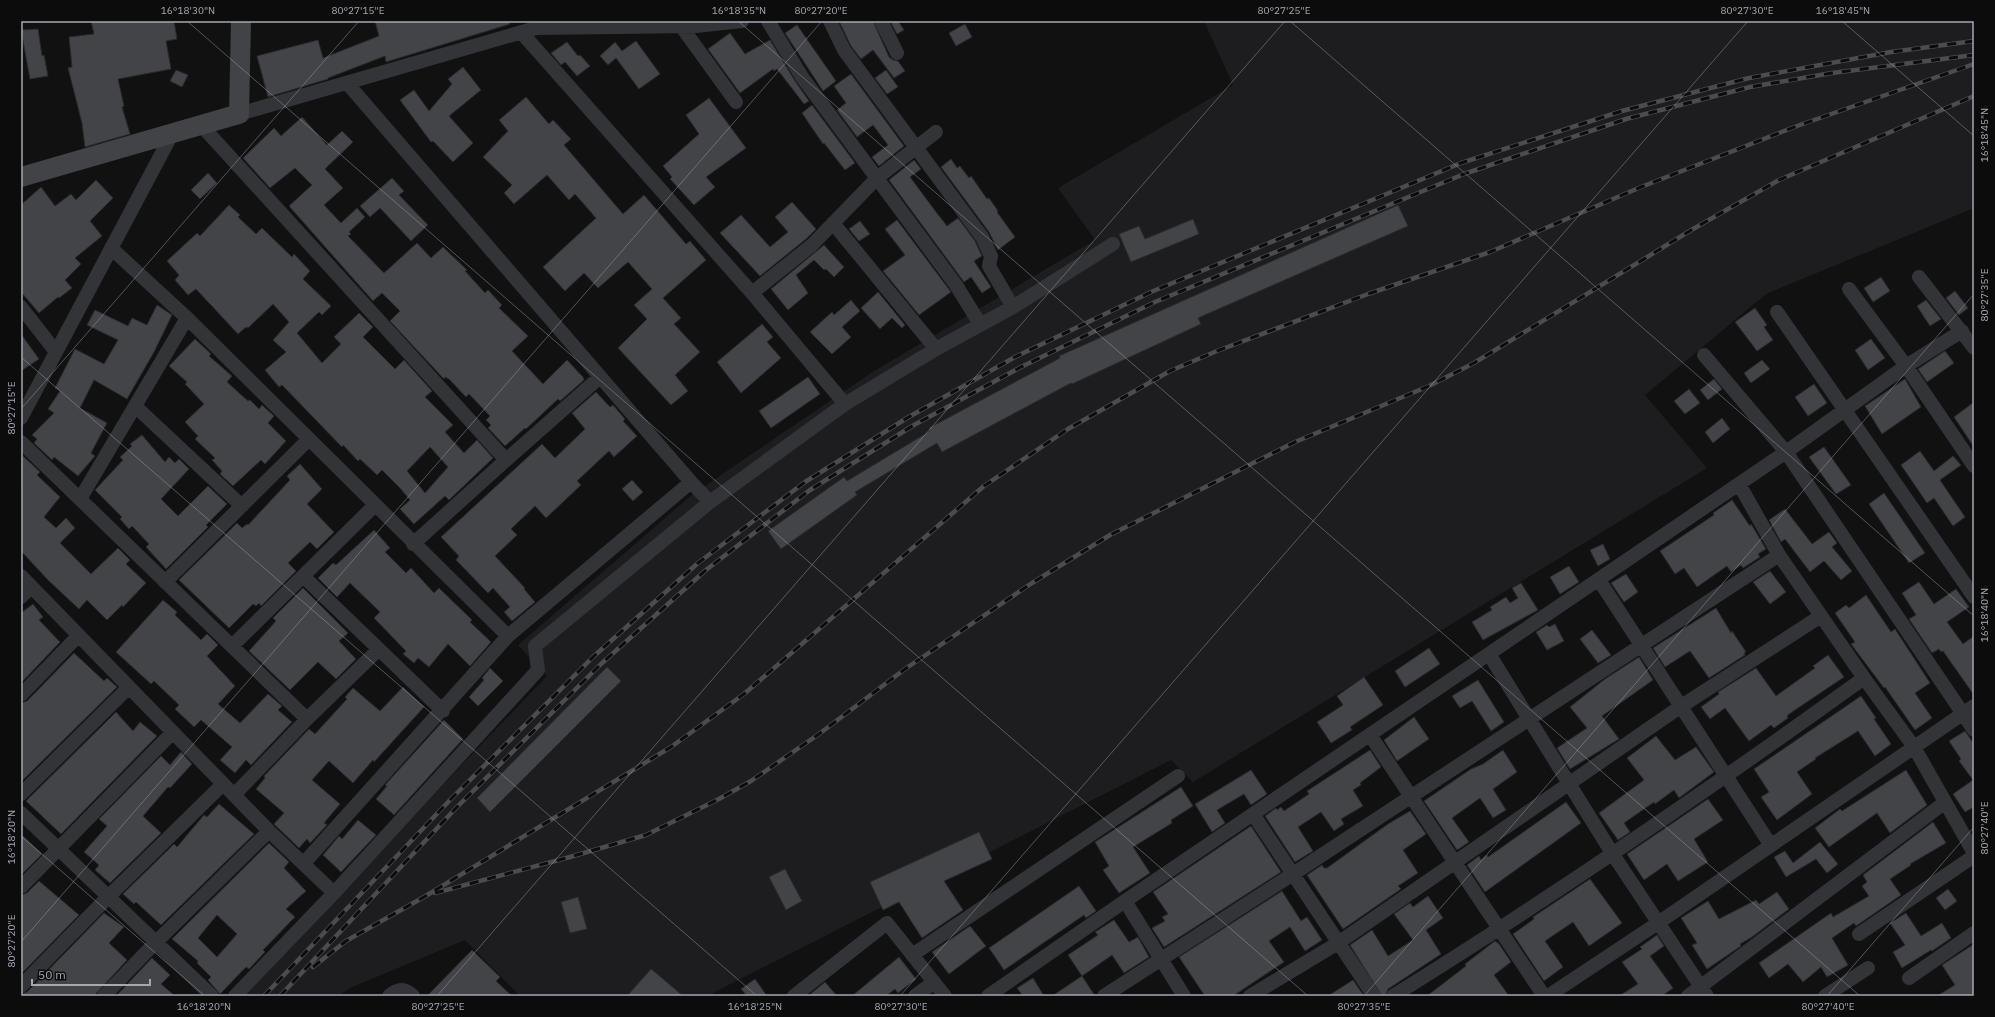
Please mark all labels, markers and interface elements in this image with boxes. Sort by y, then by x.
text: 16°18'30"N [161,4,215,17]
text: 80°27'15"E [331,4,385,17]
text: 16°18'35"N [712,4,766,17]
text: 80°27'20"E [794,4,848,17]
text: 80°27'25"E [1257,4,1311,17]
text: 80°27'30"E [1720,4,1774,17]
text: 16°18'45"N [1816,4,1870,17]
text: 16°18'45"N [1978,108,1991,162]
text: 80°27'35"E [1978,268,1991,322]
text: 80°27'15"E [5,381,18,435]
text: 16°18'40"N [1978,588,1991,642]
text: 80°27'40"E [1978,801,1991,855]
text: 16°18'20"N [5,810,18,864]
text: 80°27'20"E [5,914,18,968]
scale bar [32,961,150,987]
text: 50 m [38,967,66,982]
text: 16°18'20"N [177,1000,231,1013]
text: 80°27'25"E [411,1000,465,1013]
text: 16°18'25"N [728,1000,782,1013]
text: 80°27'30"E [874,1000,928,1013]
text: 80°27'35"E [1337,1000,1391,1013]
text: 80°27'40"E [1801,1000,1855,1013]

